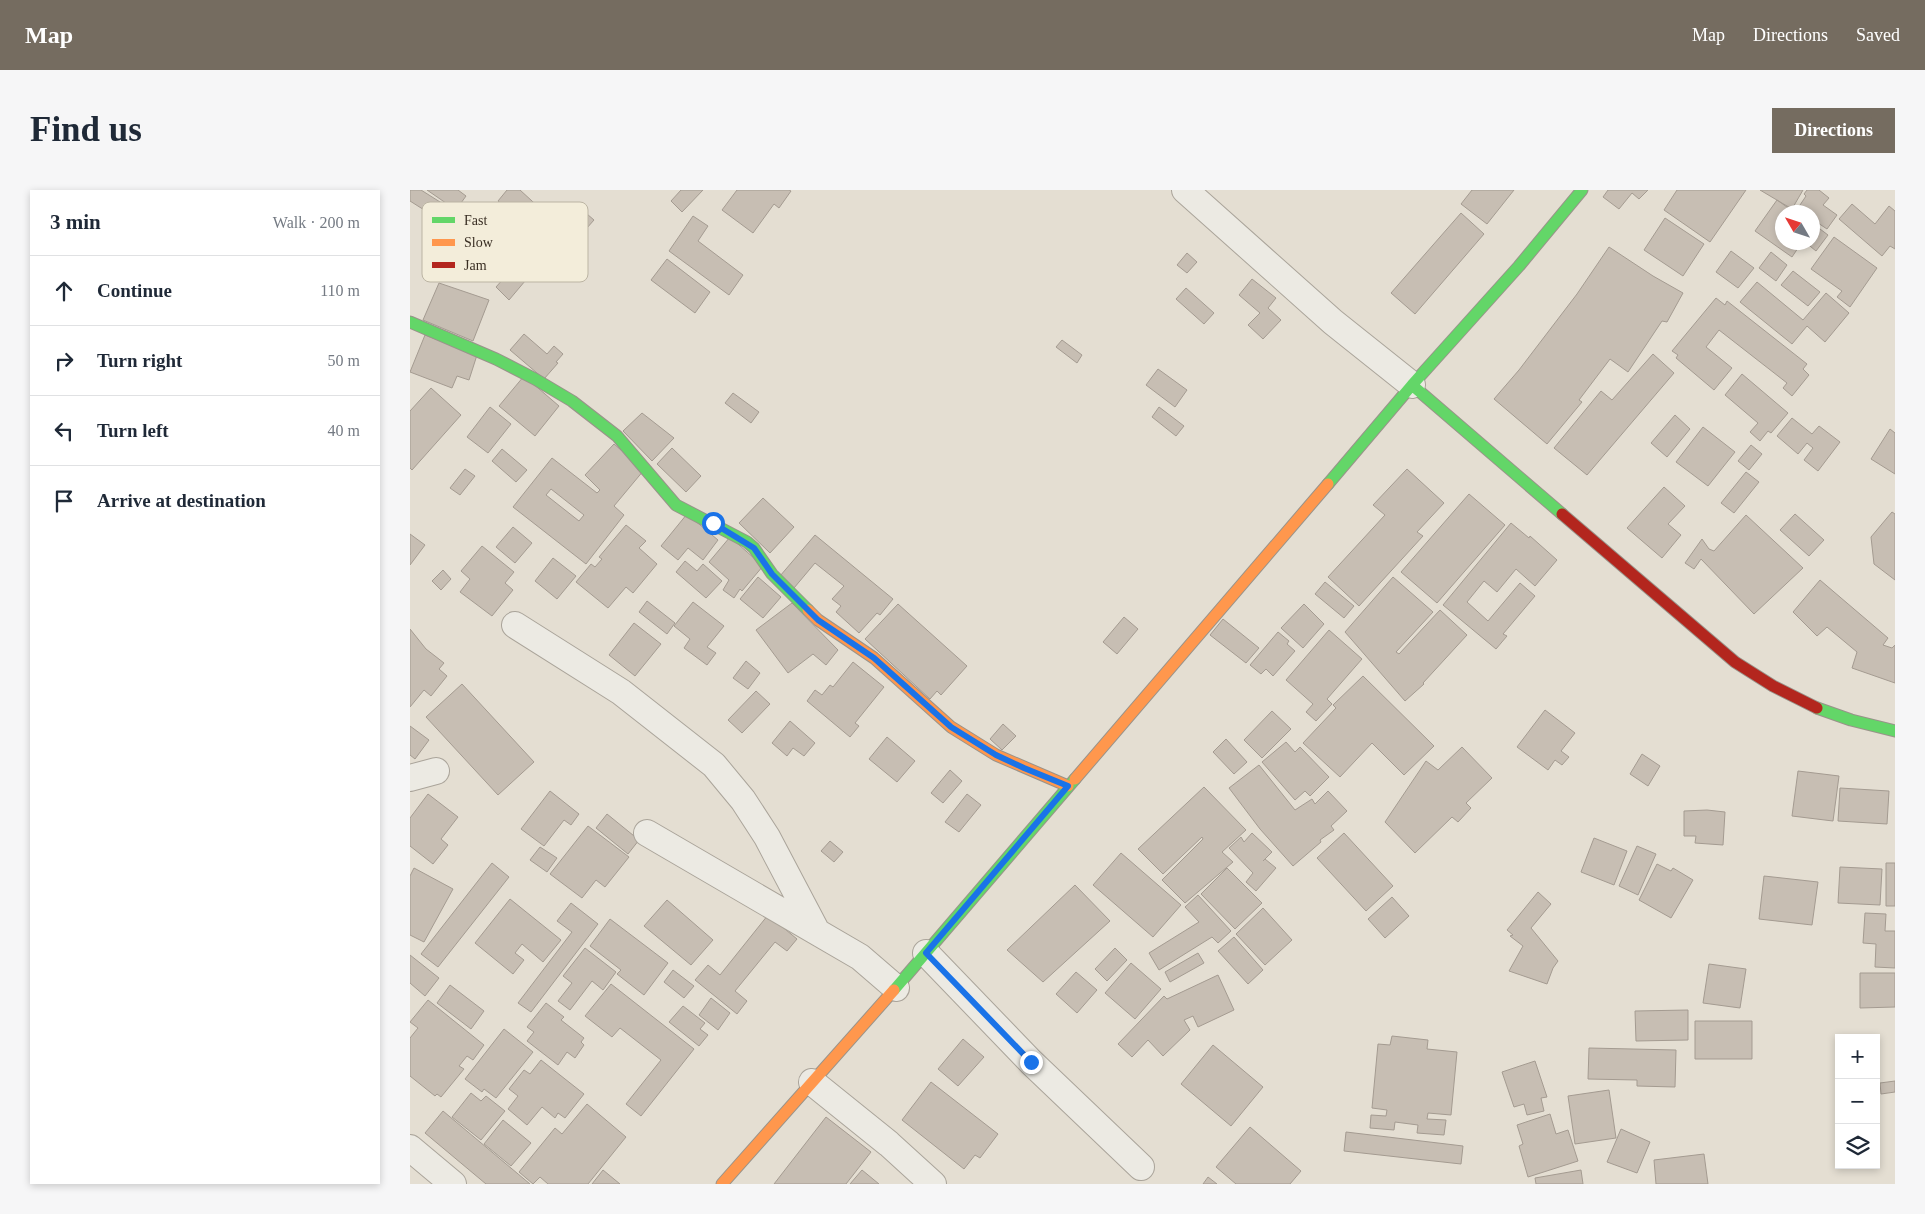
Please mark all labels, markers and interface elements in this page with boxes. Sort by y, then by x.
text: Map [25,22,73,48]
text: Map [1692,25,1725,45]
text: Directions [1753,25,1828,45]
text: Saved [1856,25,1900,45]
button: Directions [1772,108,1895,153]
text: Find us [30,110,142,149]
legend [422,202,588,282]
north arrow [1775,205,1820,250]
text: 3 min [50,210,101,234]
text: Fast [464,213,487,228]
text: Walk · 200 m [273,214,360,231]
text: Slow [464,235,494,250]
text: Jam [464,258,487,273]
icon: ahead [50,277,78,305]
text: Continue [97,280,172,301]
text: 110 m [320,282,360,299]
icon: right [50,347,78,375]
text: Turn right [97,350,182,371]
text: 50 m [328,352,360,369]
icon: left [50,417,78,445]
text: Turn left [97,420,169,441]
text: 40 m [328,422,360,439]
icon: arrive [50,487,78,515]
text: Arrive at destination [97,490,266,511]
route start [702,512,725,535]
map controls [1835,1034,1880,1169]
button: + [1835,1034,1880,1079]
route end [1020,1051,1043,1074]
button: − [1835,1079,1880,1124]
button: layers [1835,1124,1880,1169]

